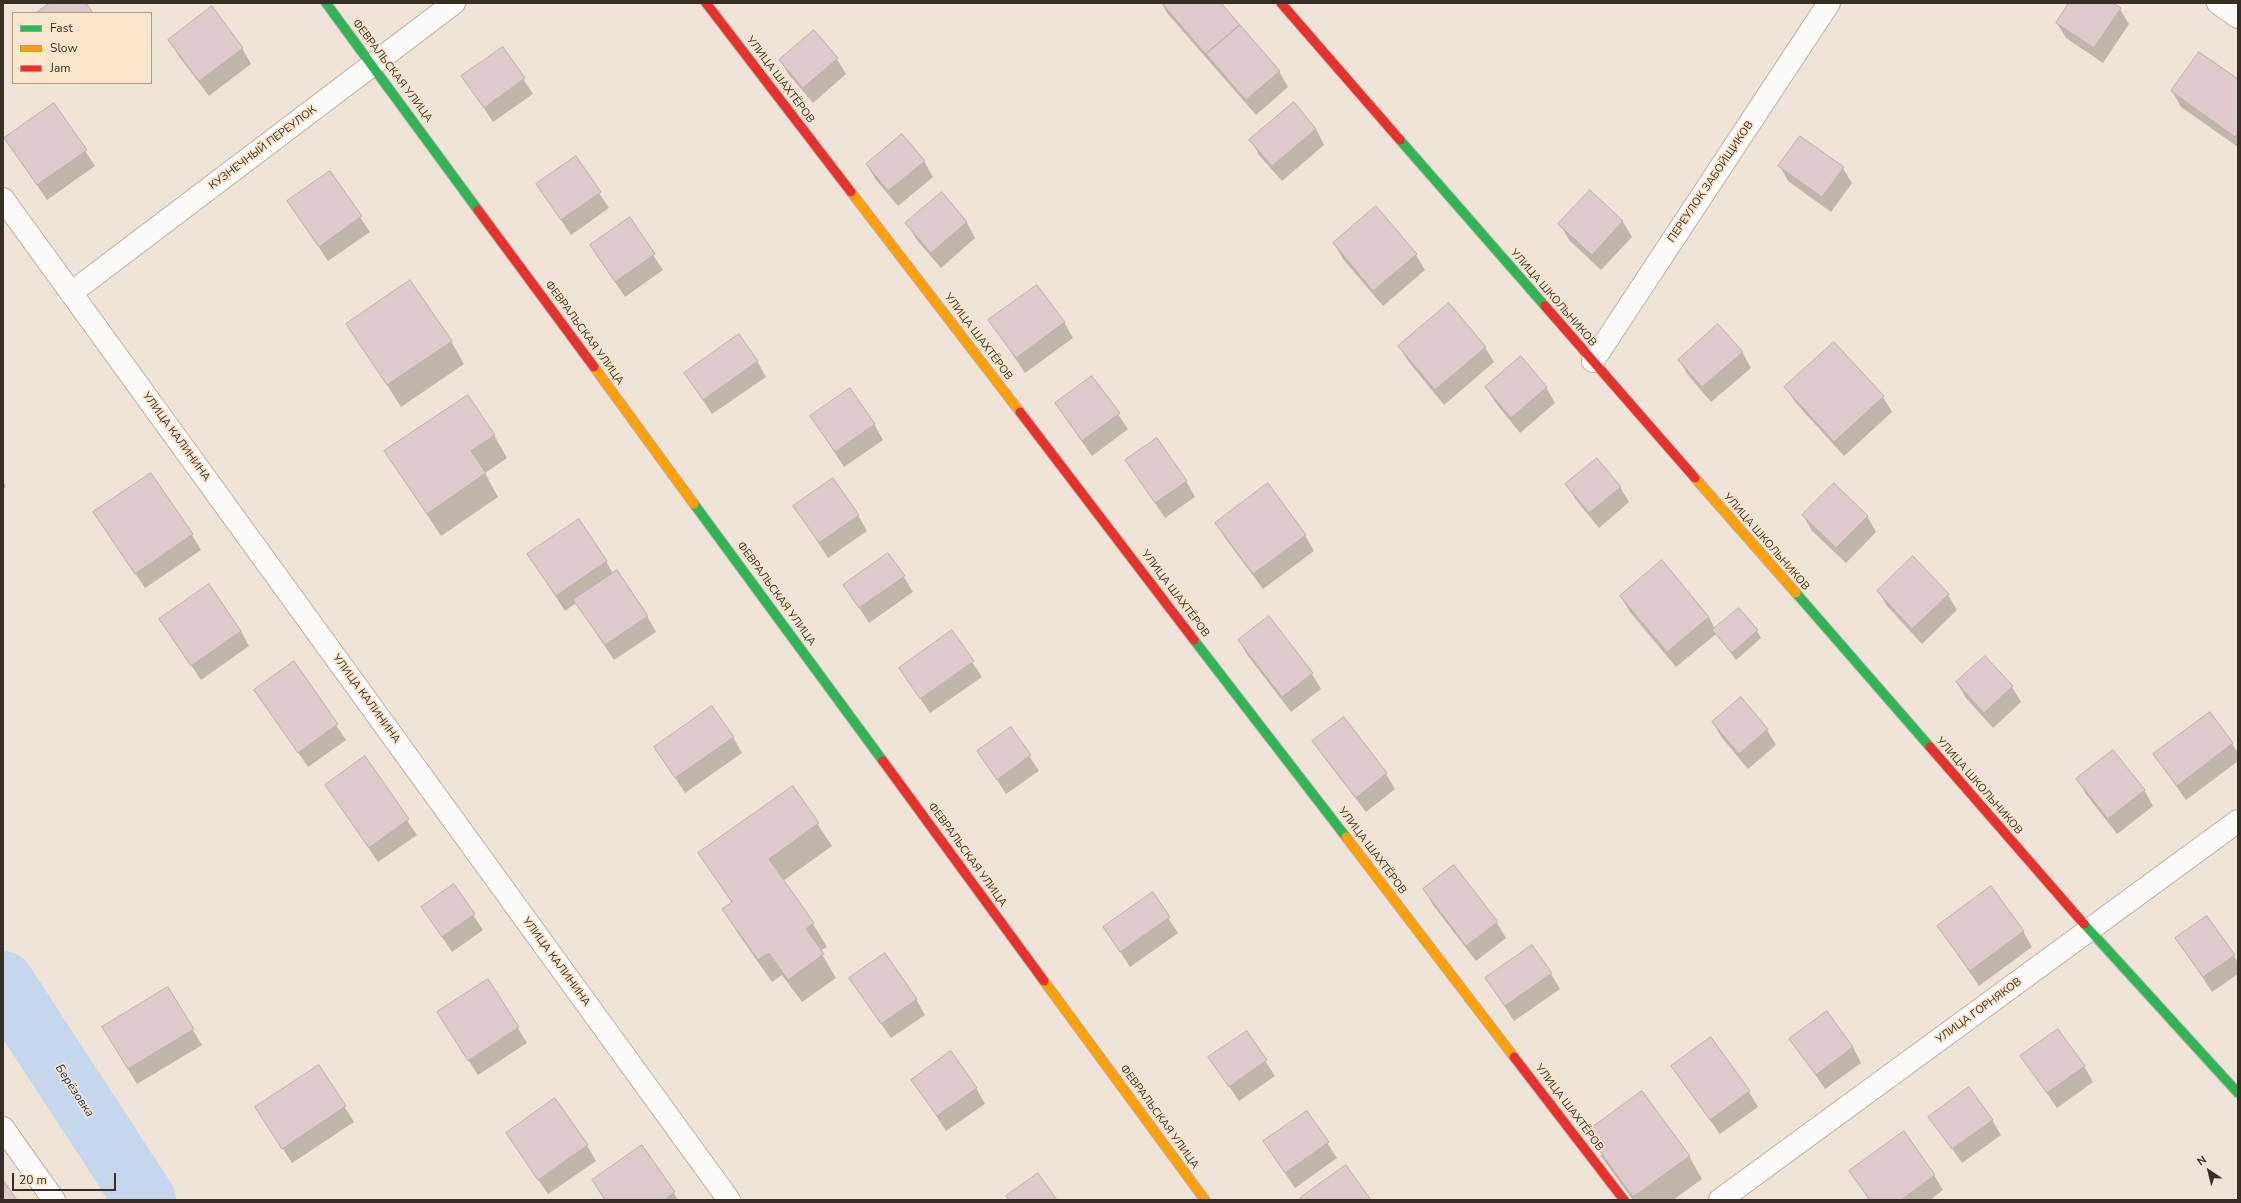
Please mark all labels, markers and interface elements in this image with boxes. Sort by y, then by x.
legend [12,12,152,84]
street label: ФЕВРАЛЬСКАЯ УЛИЦА [349,17,435,125]
text: Fast [50,20,73,36]
street label: УЛИЦА ШАХТЁРОВ [743,34,817,126]
text: Slow [50,40,78,56]
text: Jam [50,60,71,76]
street label: КУЗНЕЧНЫЙ ПЕРЕУЛОК [207,103,319,193]
street label: ПЕРЕУЛОК ЗАБОЙЩИКОВ [1665,119,1757,245]
street label: УЛИЦА ШКОЛЬНИКОВ [1507,247,1599,349]
street label: ФЕВРАЛЬСКАЯ УЛИЦА [542,278,626,388]
street label: УЛИЦА ШАХТЁРОВ [941,291,1015,383]
street label: УЛИЦА КАЛИНИНА [139,390,213,484]
street label: УЛИЦА ШКОЛЬНИКОВ [1720,491,1812,593]
street label: ФЕВРАЛЬСКАЯ УЛИЦА [734,539,818,649]
street label: УЛИЦА ШАХТЁРОВ [1138,548,1212,640]
street label: УЛИЦА КАЛИНИНА [329,652,403,746]
street label: УЛИЦА ШКОЛЬНИКОВ [1933,735,2025,837]
street label: ФЕВРАЛЬСКАЯ УЛИЦА [925,800,1009,910]
street label: УЛИЦА ШАХТЁРОВ [1335,805,1409,897]
street label: УЛИЦА КАЛИНИНА [519,915,593,1009]
street label: УЛИЦА ГОРНЯКОВ [1934,975,2024,1047]
water label: Берёзовка [52,1062,96,1120]
street label: ФЕВРАЛЬСКАЯ УЛИЦА [1117,1062,1201,1172]
street label: УЛИЦА ШАХТЁРОВ [1532,1062,1606,1154]
north arrow [2189,1151,2229,1191]
text: N [2194,1152,2209,1169]
scale bar [14,1165,118,1191]
text: 20 m [19,1172,47,1188]

